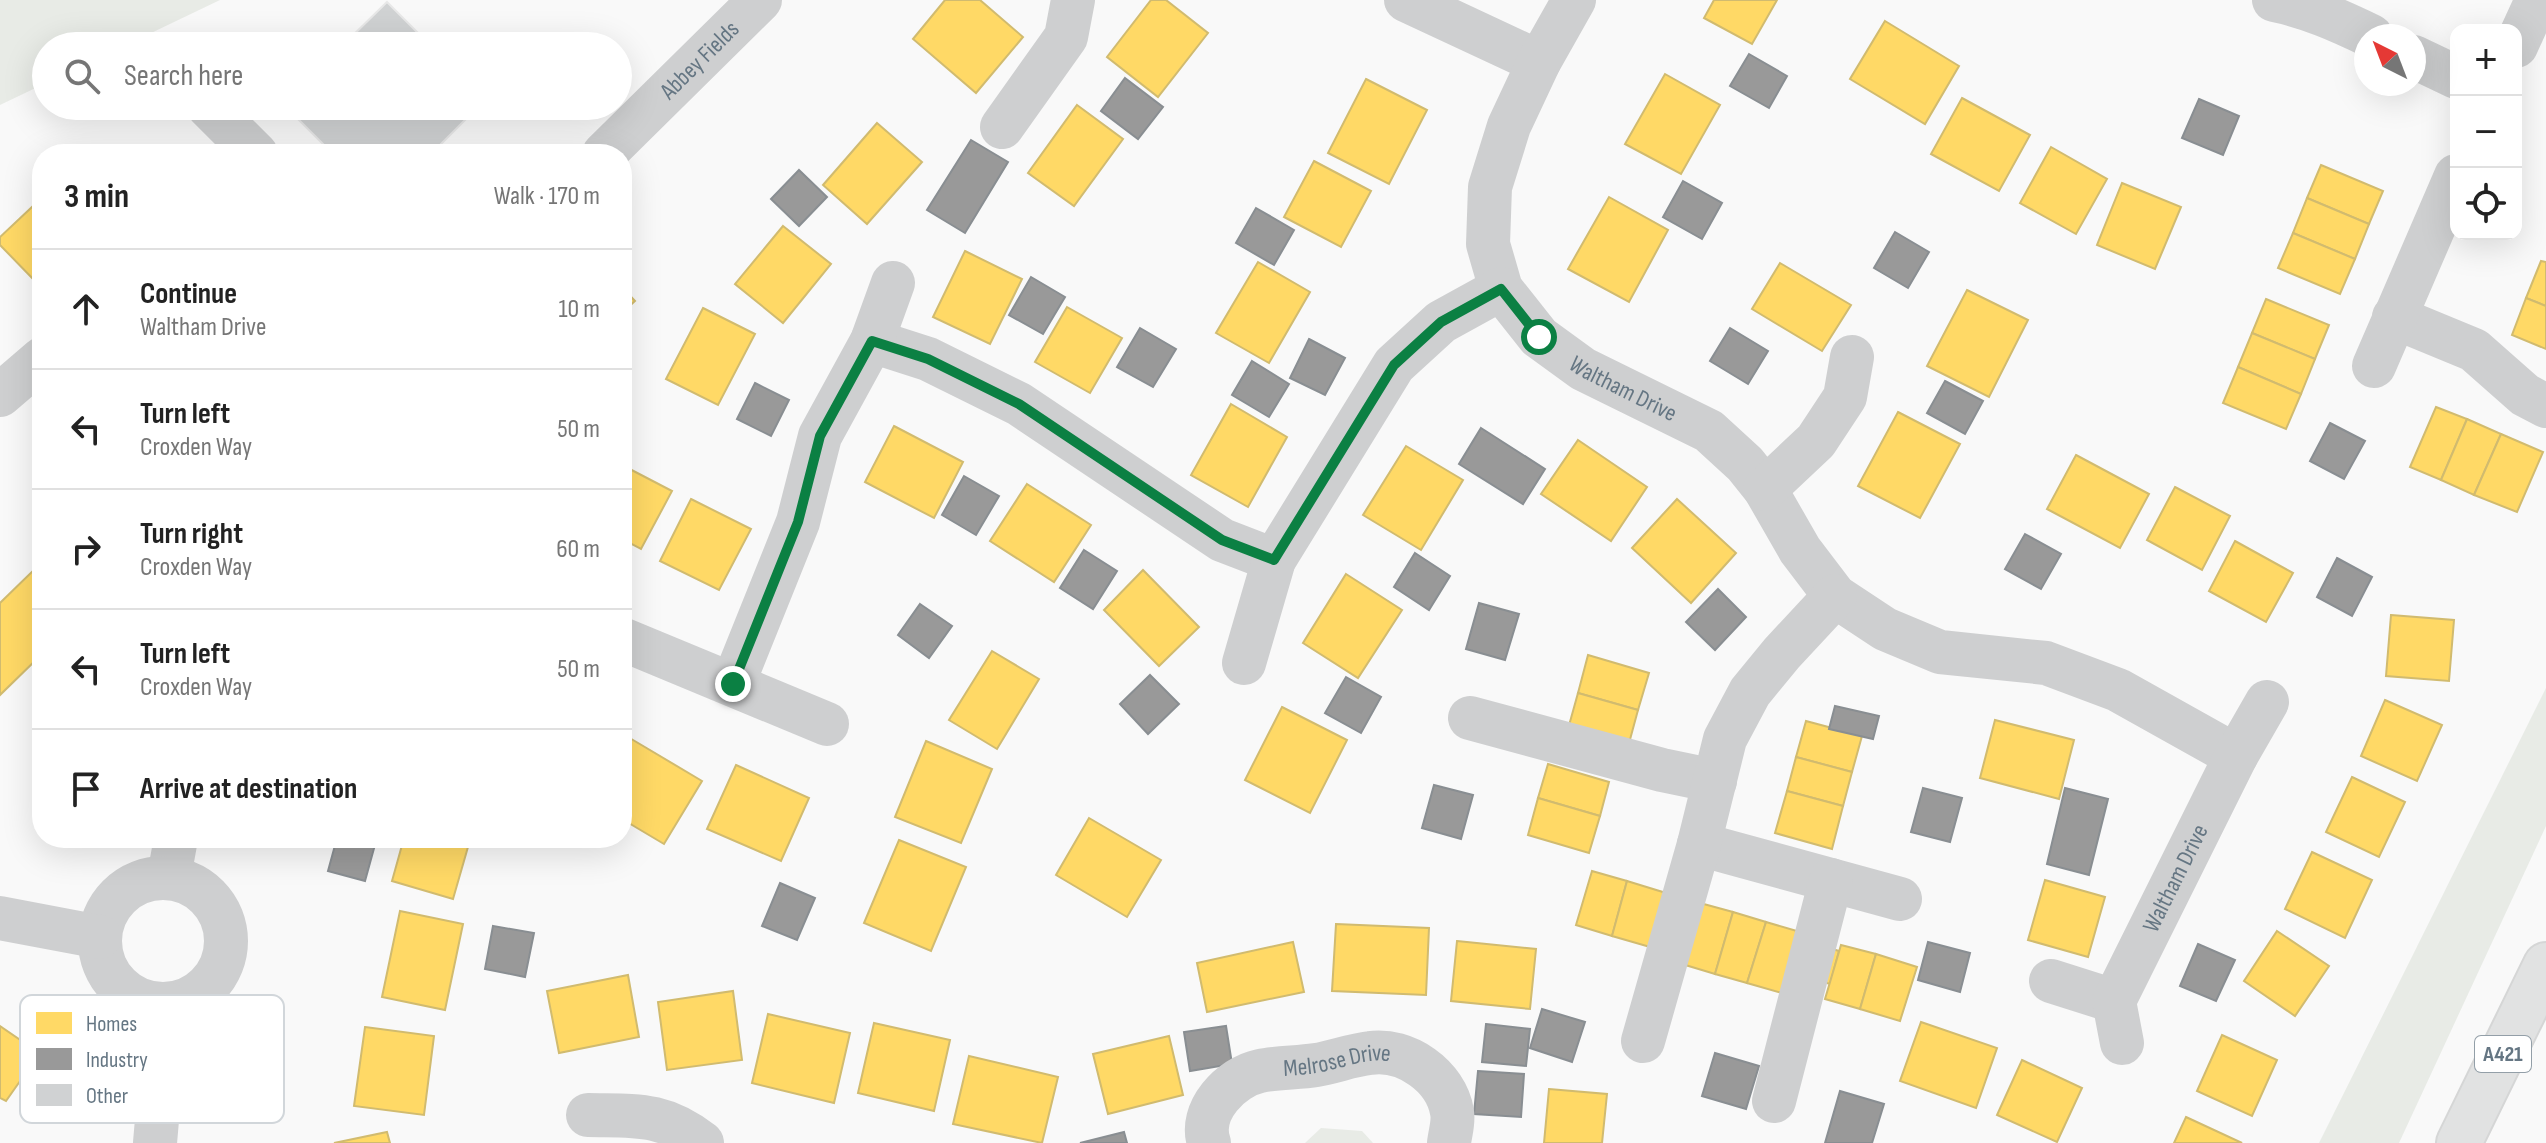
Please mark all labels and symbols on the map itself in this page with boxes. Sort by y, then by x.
street label: Abbey Fields [653,14,745,106]
north arrow [2354,24,2426,96]
route start [1521,319,1557,355]
street label: Waltham Drive [1563,349,1682,428]
route end [715,666,751,702]
street label: Waltham Drive [2136,819,2214,937]
legend [20,995,284,1123]
text: Homes [86,1011,137,1038]
road number: A421 [2475,1036,2531,1072]
street label: Melrose Drive [1282,1038,1392,1082]
text: Industry [86,1047,148,1074]
text: Other [86,1083,128,1110]

